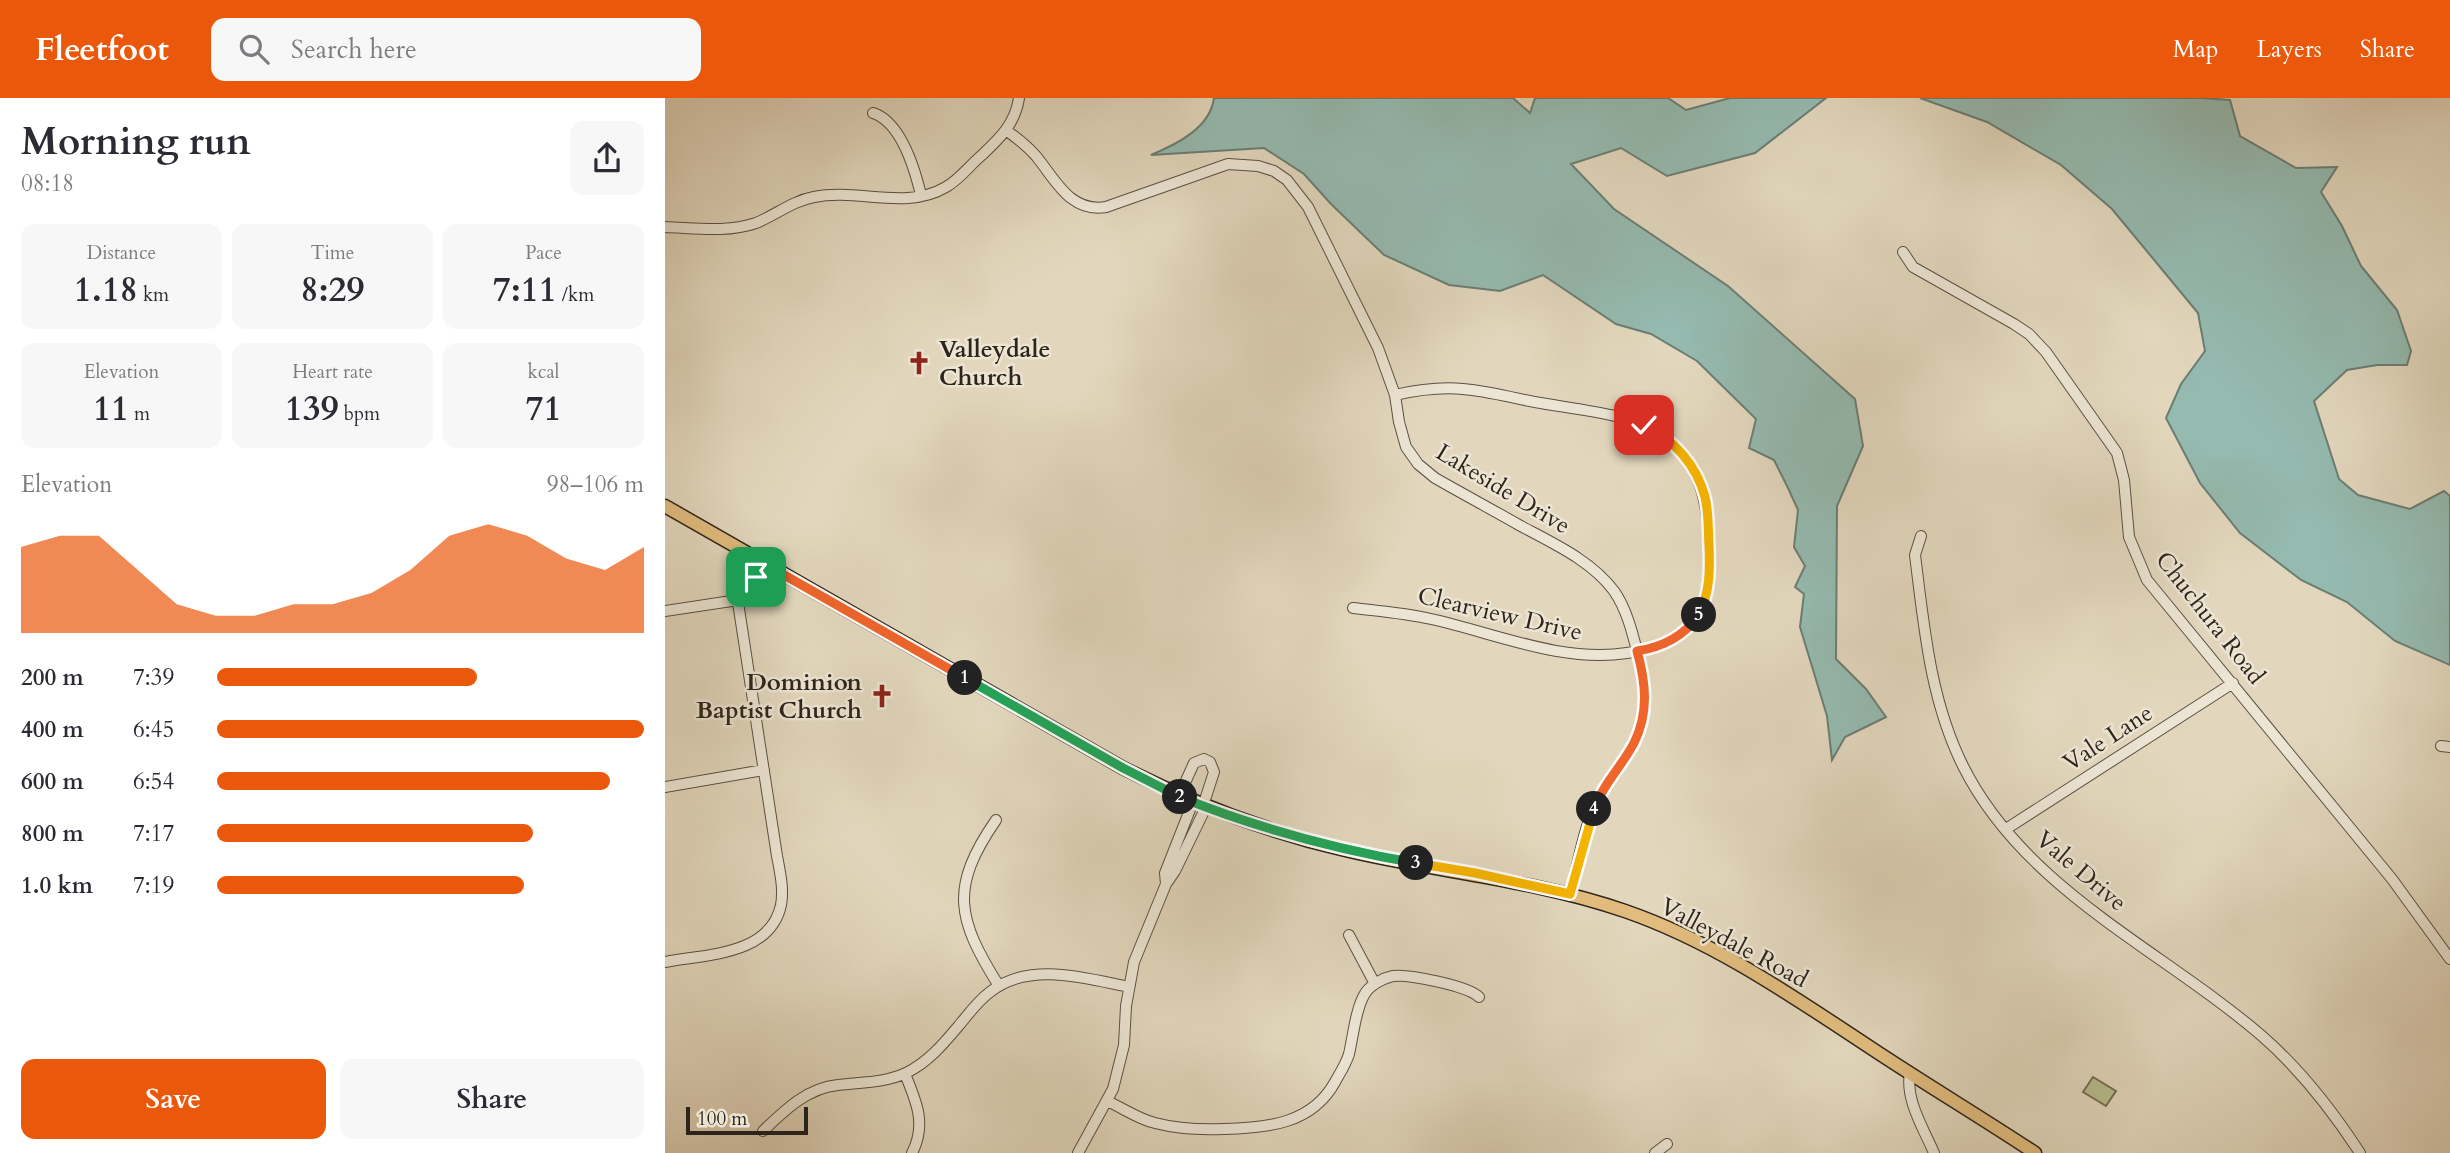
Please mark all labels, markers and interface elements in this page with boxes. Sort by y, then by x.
search box [211,18,701,81]
text: Fleetfoot [35,27,169,72]
icon: search [235,30,273,68]
text: Search here [291,32,417,67]
text: Map [2173,33,2219,66]
text: Layers [2257,33,2322,66]
text: Share [2360,33,2415,66]
text: Morning run [21,116,251,168]
button: share [570,121,644,195]
text: 08:18 [21,168,74,199]
text: Distance [87,240,156,266]
text: Time [311,240,354,266]
text: Pace [525,240,562,266]
text: 1.18 [74,266,138,314]
text: 8:29 [301,266,364,314]
text: 7:11 [493,266,557,314]
text: km [138,282,169,308]
text: /km [557,282,594,308]
place label: Valleydale Church [939,333,1050,394]
church icon: Valleydale Church [905,349,933,377]
text: Elevation [84,359,159,385]
text: Heart rate [292,359,373,385]
text: kcal [528,359,559,385]
text: 11 [93,385,129,433]
text: 139 [285,385,339,433]
text: 71 [526,385,561,433]
pin [1614,395,1674,455]
text: m [129,401,150,427]
text: bpm [339,401,380,427]
icon: check [1625,406,1663,444]
street label: Lakeside Drive [1430,436,1576,542]
text: Elevation [21,469,112,500]
text: 98–106 m [547,469,644,500]
street label: Chuchura Road [2148,545,2272,691]
pin [726,547,786,607]
icon: arrive [737,558,775,596]
street label: Clearview Drive [1414,579,1586,649]
pin: 5 [1681,598,1717,632]
text: 5 [1694,601,1703,627]
pin: 1 [947,660,983,696]
text: 200 m [21,662,84,693]
text: 7:39 [133,662,174,693]
text: 1 [960,664,969,690]
place label: Dominion Baptist Church [696,666,863,727]
church icon: Dominion Baptist Church [868,682,896,710]
street label: Vale Lane [2057,697,2159,779]
text: 400 m [21,714,84,745]
text: 6:45 [133,714,174,745]
text: 600 m [21,766,84,797]
text: 6:54 [133,766,174,797]
pin: 2 [1163,780,1197,814]
text: 2 [1175,783,1184,809]
pin: 4 [1577,792,1611,826]
text: 4 [1589,795,1598,821]
text: 800 m [21,818,84,849]
text: 7:17 [133,818,174,849]
street label: Vale Drive [2028,823,2134,919]
pin: 3 [1399,846,1433,880]
text: 3 [1411,849,1420,875]
text: 1.0 km [21,870,93,901]
text: 7:19 [133,870,174,901]
street label: Valleydale Road [1654,890,1814,996]
button: Save [21,1059,326,1139]
button: Share [340,1059,644,1139]
scale bar [686,1104,809,1136]
text: 100 m [697,1106,747,1132]

